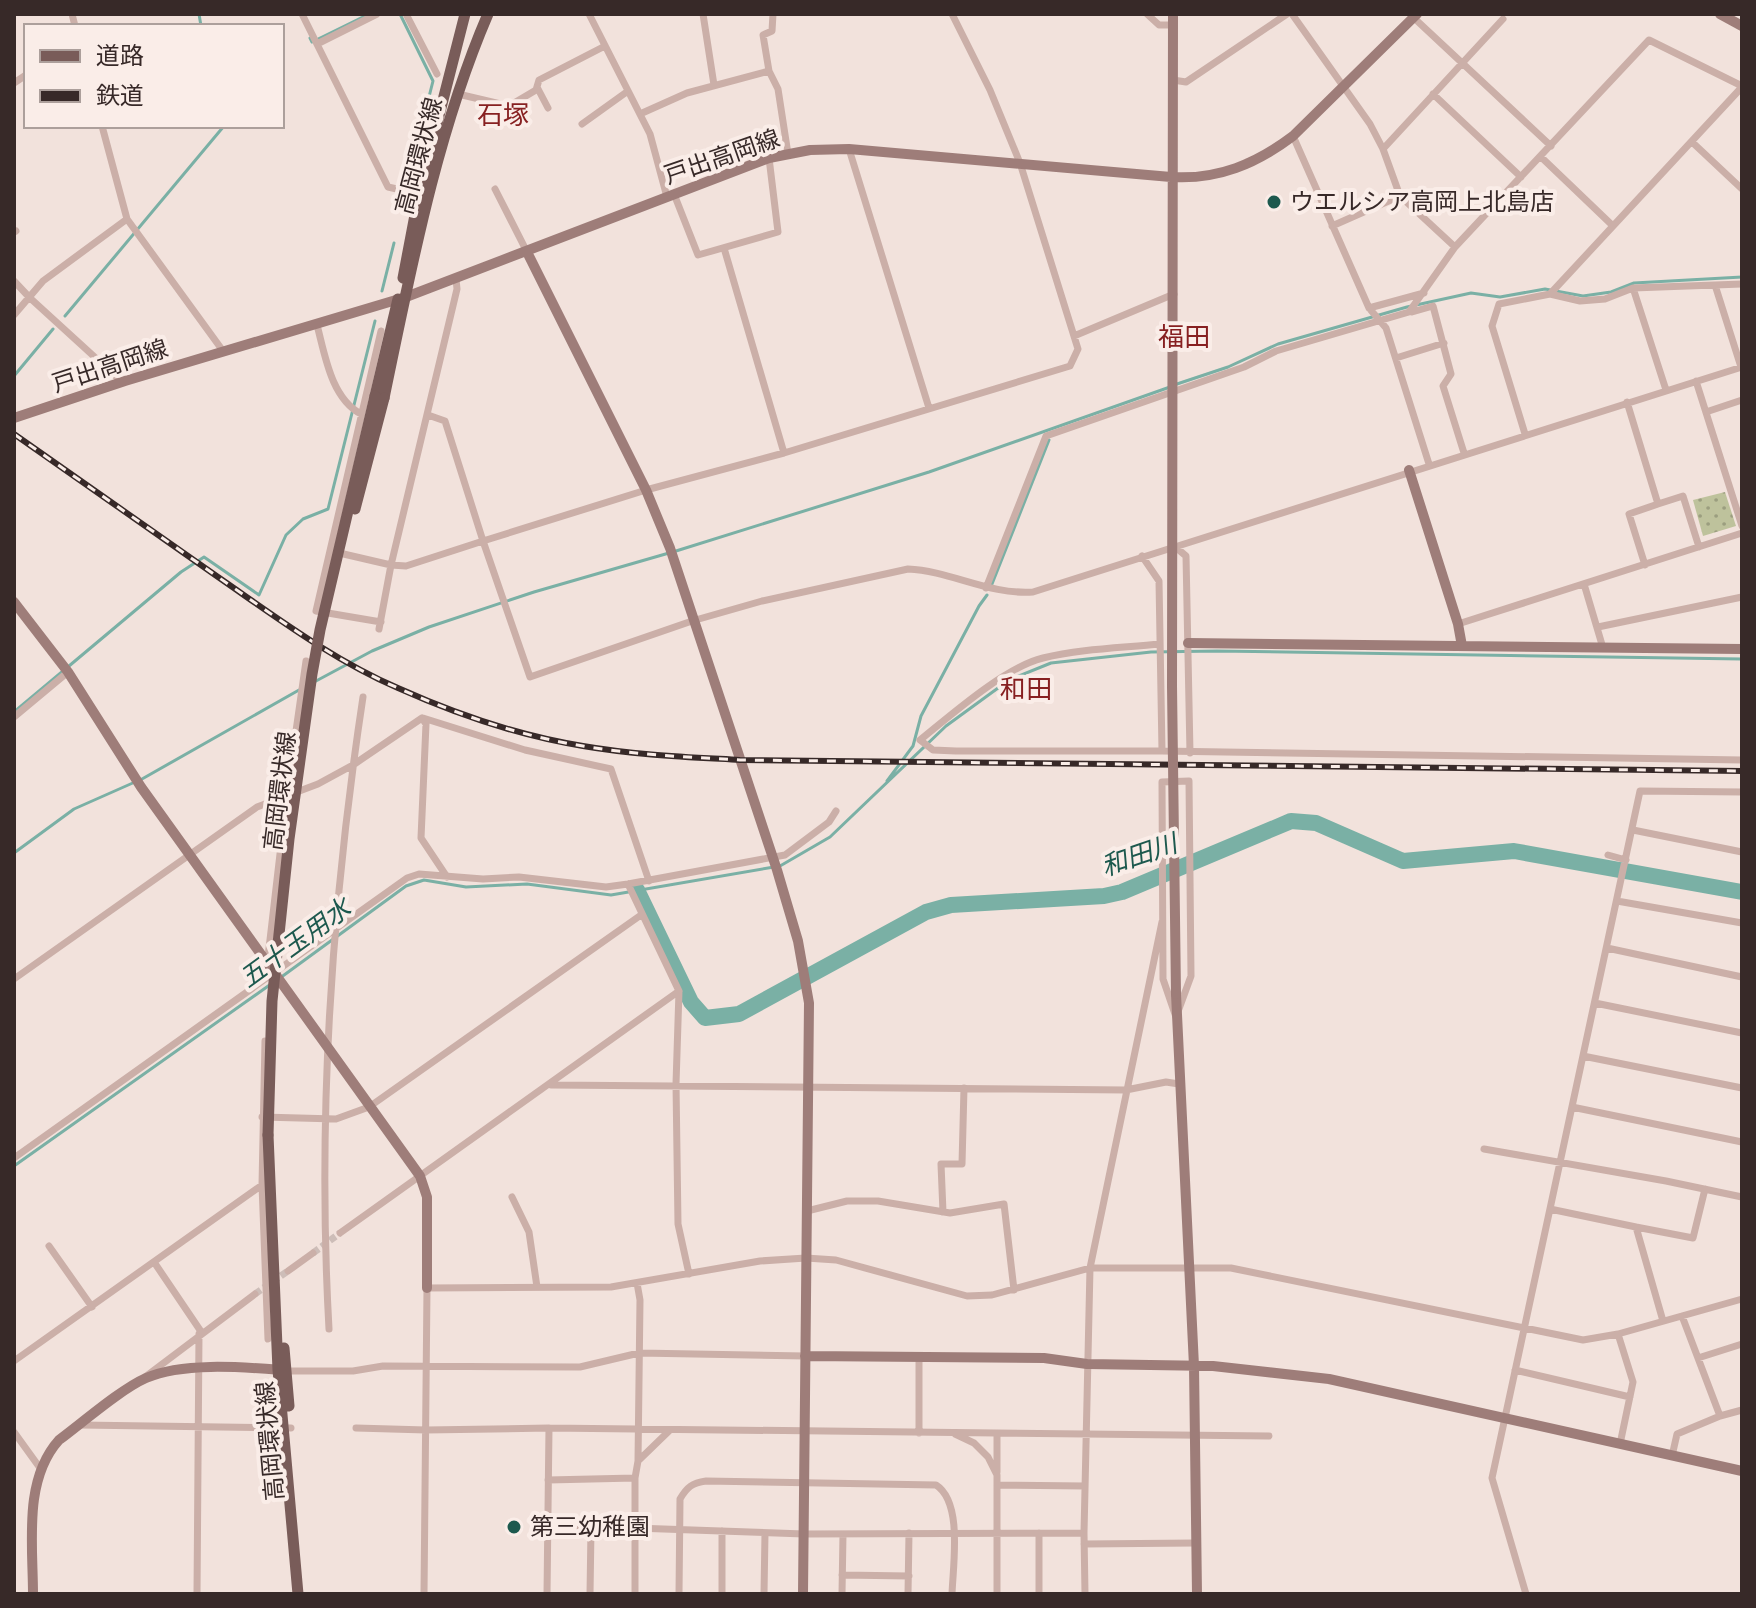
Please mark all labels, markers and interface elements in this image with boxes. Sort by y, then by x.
legend [24,24,284,128]
text: 道路 [96,42,144,70]
text: 鉄道 [96,82,144,110]
street label: 高岡環状線 [390,94,448,218]
district label: 石塚 [477,100,529,130]
street label: 戸出高岡線 [661,124,783,190]
place label: ウエルシア高岡上北島店 [1290,188,1554,216]
marker: ウエルシア高岡上北島店 [1265,193,1283,211]
district label: 福田 [1158,322,1210,352]
street label: 戸出高岡線 [49,334,171,398]
district label: 和田 [1000,674,1052,704]
street label: 高岡環状線 [259,730,301,852]
water label: 和田川 [1097,827,1184,882]
water label: 五十玉用水 [234,891,359,993]
street label: 高岡環状線 [251,1380,289,1502]
place label: 第三幼稚園 [530,1513,650,1541]
marker: 第三幼稚園 [505,1518,523,1536]

